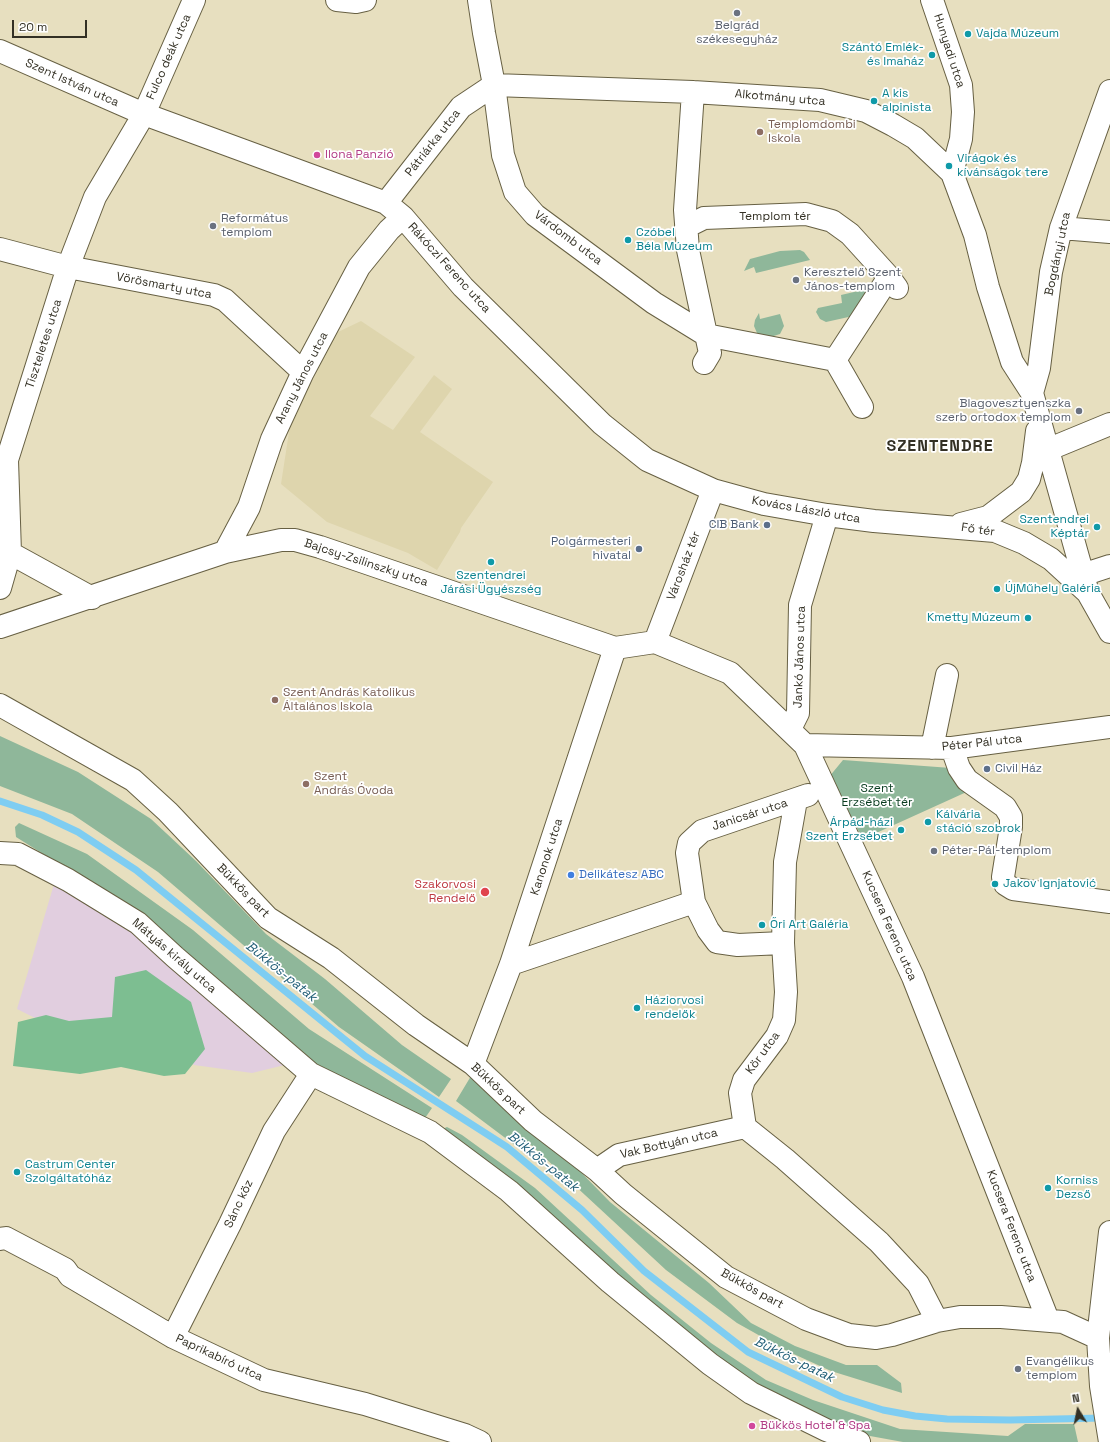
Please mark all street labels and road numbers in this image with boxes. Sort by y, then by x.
street label: Fulco deák utca [144,12,194,102]
street label: Hunyadi utca [930,12,968,90]
street label: Szent István utca [23,56,121,110]
street label: Alkotmány utca [734,87,826,109]
street label: Pátriárka utca [402,107,464,179]
street label: Várdomb utca [531,208,605,268]
street label: Templom tér [739,210,811,224]
street label: Bogdányi utca [1042,211,1074,297]
street label: Rákóczi Ferenc utca [405,220,493,316]
street label: Vörösmarty utca [115,270,213,302]
street label: Tiszteletes utca [23,297,65,391]
street label: Arany János utca [273,330,331,426]
street label: Kovács László utca [751,493,861,527]
street label: Fő tér [960,521,996,539]
street label: Városház tér [664,530,704,602]
street label: Bajcsy-Zsilinszky utca [302,536,430,590]
street label: Jankó János utca [791,606,809,708]
street label: Péter Pál utca [941,732,1023,754]
street label: Janicsár utca [710,796,790,834]
street label: Kanonok utca [528,817,566,897]
street label: Bükkös part [214,861,272,921]
street label: Kucsera Ferenc utca [858,869,920,983]
street label: Mátyás király utca [129,916,219,996]
street label: Kör utca [743,1029,783,1077]
street label: Bükkös part [468,1060,528,1118]
street label: Vak Bottyán utca [619,1126,719,1162]
street label: Kucsera Ferenc utca [983,1168,1039,1284]
street label: Sánc köz [222,1178,256,1230]
street label: Bükkös part [718,1266,786,1312]
street label: Paprikabíró utca [173,1331,265,1385]

